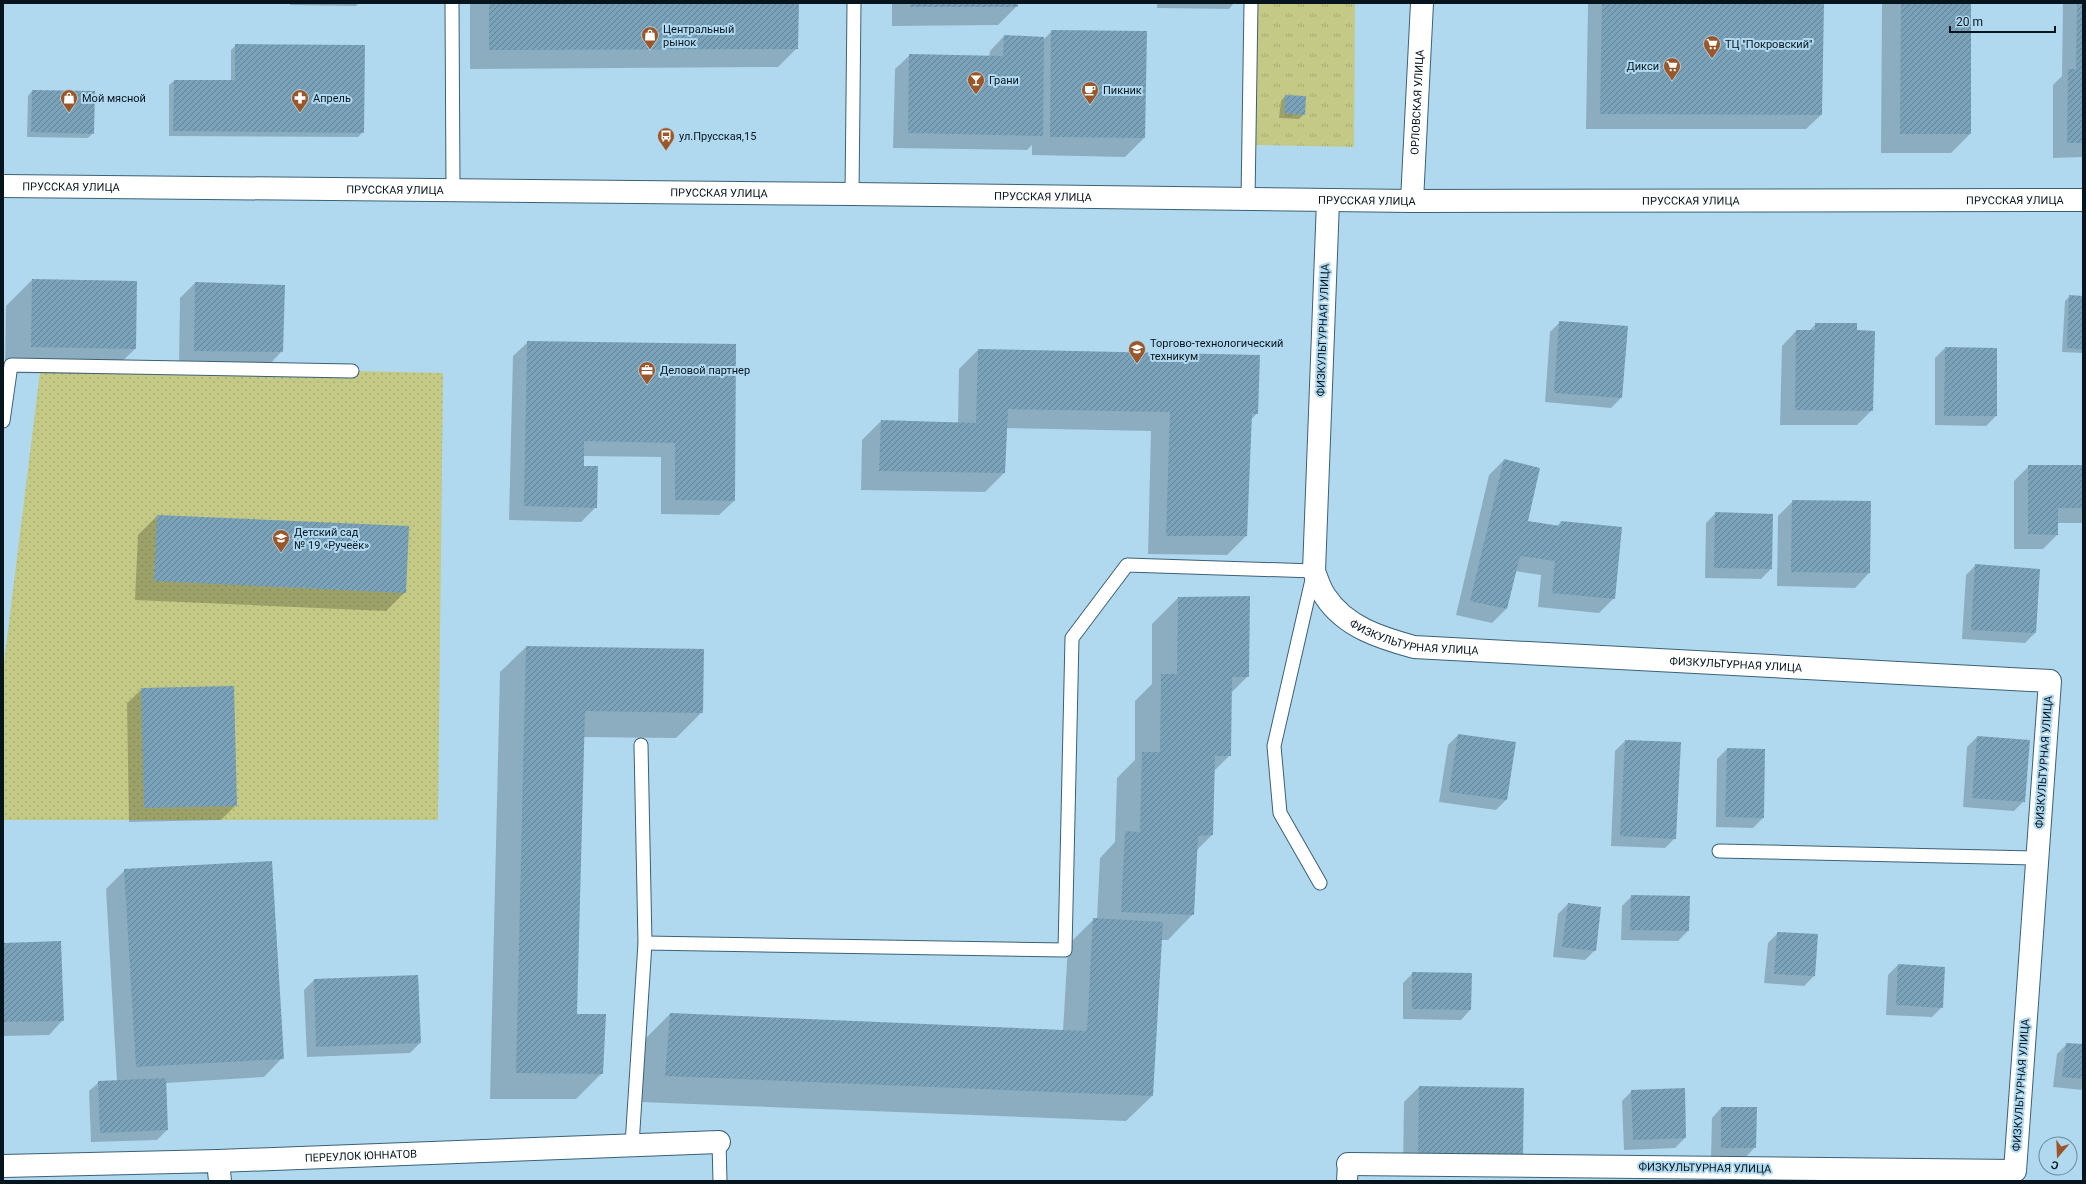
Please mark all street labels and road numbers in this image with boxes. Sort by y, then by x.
street label: ОРЛОВСКАЯ УЛИЦА [1408,48,1426,155]
street label: ПРУССКАЯ УЛИЦА [22,180,121,194]
street label: ПРУССКАЯ УЛИЦА [346,183,445,197]
street label: ПРУССКАЯ УЛИЦА [670,186,769,200]
street label: ПРУССКАЯ УЛИЦА [994,189,1093,204]
street label: ПРУССКАЯ УЛИЦА [1318,193,1417,208]
street label: ПРУССКАЯ УЛИЦА [1642,194,1741,207]
street label: ПРУССКАЯ УЛИЦА [1966,194,2065,207]
street label: ФИЗКУЛЬТУРНАЯ УЛИЦА [1314,263,1332,397]
street label: ФИЗКУЛЬТУРНАЯ УЛИЦА [1348,616,1480,657]
street label: ФИЗКУЛЬТУРНАЯ УЛИЦА [1669,654,1803,674]
street label: ФИЗКУЛЬТУРНАЯ УЛИЦА [2033,695,2055,829]
street label: ФИЗКУЛЬТУРНАЯ УЛИЦА [2010,1018,2032,1152]
street label: ПЕРЕУЛОК ЮННАТОВ [305,1147,417,1164]
street label: ФИЗКУЛЬТУРНАЯ УЛИЦА [1639,1160,1772,1176]

